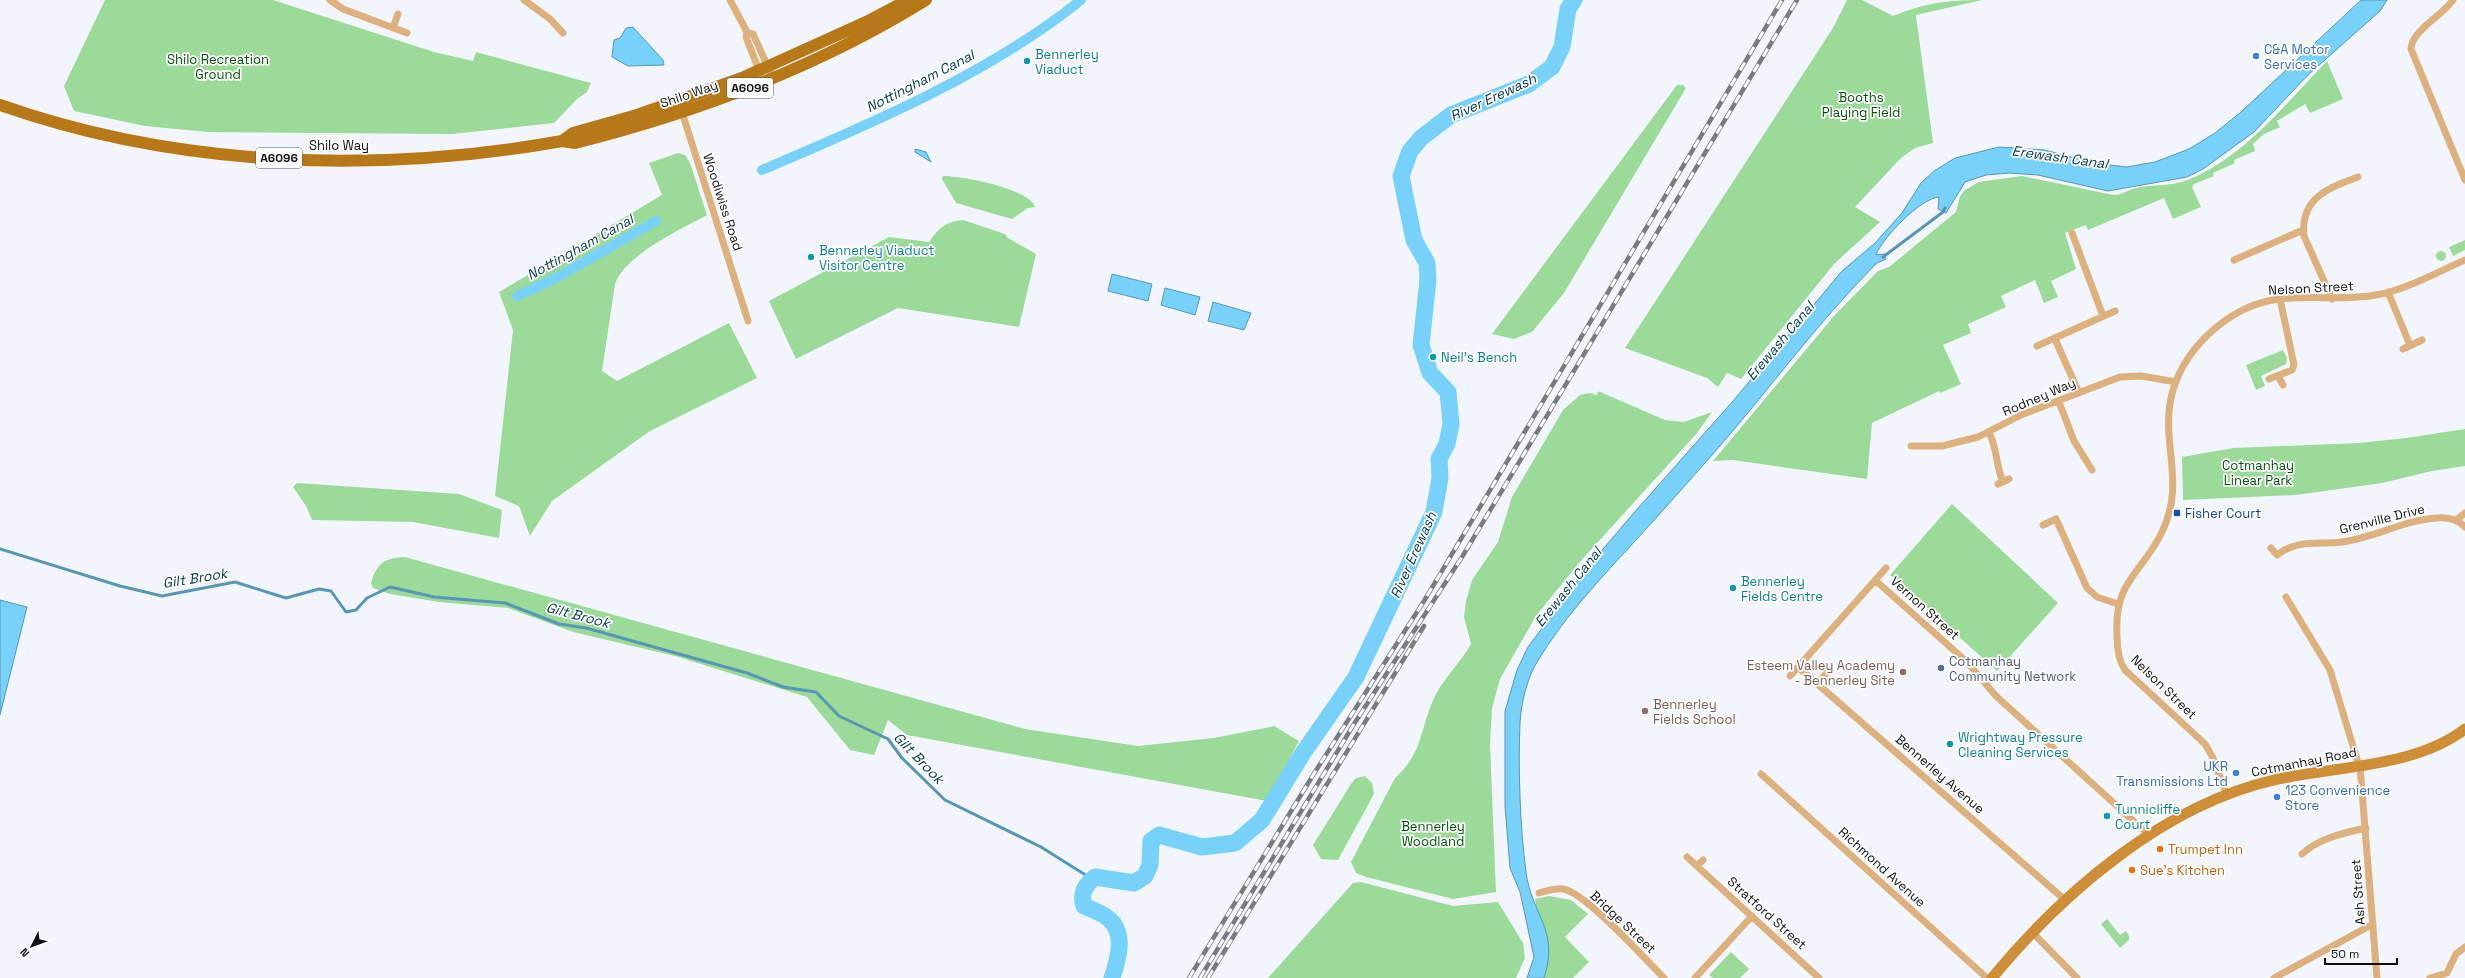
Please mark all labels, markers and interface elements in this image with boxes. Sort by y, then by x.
place label: C&A Motor Services [2264,41,2329,73]
water label: Nottingham Canal [863,45,979,116]
place label: Bennerley Viaduct [1035,46,1099,78]
park label: Shilo Recreation Ground [167,51,269,83]
marker: C&A Motor Services [2251,51,2261,61]
marker: Bennerley Viaduct [1022,56,1032,66]
water label: River Erewash [1447,69,1539,125]
street label: Shilo Way [658,76,720,112]
road number: A6096 [727,78,773,98]
park label: Booths Playing Field [1822,89,1900,121]
street label: Shilo Way [309,137,369,154]
water label: Erewash Canal [2011,141,2111,173]
road number: A6096 [256,148,302,168]
street label: Woodiwiss Road [699,151,747,253]
water label: Nottingham Canal [523,209,638,284]
place label: Bennerley Viaduct Visitor Centre [819,242,934,274]
marker: Bennerley Viaduct Visitor Centre [806,252,816,262]
street label: Nelson Street [2268,277,2354,299]
water label: Erewash Canal [1742,297,1819,384]
place label: Neil's Bench [1441,349,1517,366]
marker: Neil's Bench [1428,352,1438,362]
street label: Rodney Way [2000,374,2078,420]
park label: Cotmanhay Linear Park [2222,457,2294,489]
street label: Grenville Drive [2338,500,2426,538]
place label: Fisher Court [2185,505,2261,522]
marker: Fisher Court [2172,508,2182,518]
water label: River Erewash [1386,509,1440,601]
water label: Erewash Canal [1531,543,1606,630]
water label: Gilt Brook [161,564,230,592]
place label: Bennerley Fields Centre [1741,573,1823,605]
street label: Vernon Street [1887,573,1963,644]
marker: Bennerley Fields Centre [1728,583,1738,593]
water label: Gilt Brook [544,598,613,633]
street label: Nelson Street [2127,651,2201,723]
place label: Cotmanhay Community Network [1949,653,2076,685]
place label: Esteem Valley Academy - Bennerley Site [1747,657,1895,689]
marker: Cotmanhay Community Network [1936,663,1946,673]
marker: Esteem Valley Academy - Bennerley Site [1898,667,1908,677]
place label: Bennerley Fields School [1653,696,1736,728]
marker: Bennerley Fields School [1640,706,1650,716]
water label: Gilt Brook [890,728,949,789]
place label: Wrightway Pressure Cleaning Services [1958,729,2083,761]
street label: Bennerley Avenue [1892,731,1988,817]
marker: Wrightway Pressure Cleaning Services [1945,739,1955,749]
street label: Cotmanhay Road [2250,743,2358,781]
place label: UKR Transmissions Ltd [2116,758,2228,790]
marker: UKR Transmissions Ltd [2231,768,2241,778]
place label: 123 Convenience Store [2285,782,2390,814]
marker: 123 Convenience Store [2272,792,2282,802]
place label: Tunnicliffe Court [2115,801,2180,833]
marker: Tunnicliffe Court [2102,811,2112,821]
park label: Bennerley Woodland [1401,818,1465,850]
street label: Richmond Avenue [1835,823,1929,911]
place label: Trumpet Inn [2168,841,2243,858]
marker: Trumpet Inn [2155,844,2165,854]
street label: Ash Street [2347,858,2369,926]
place label: Sue's Kitchen [2140,862,2225,879]
marker: Sue's Kitchen [2127,865,2137,875]
street label: Stratford Street [1724,873,1810,953]
street label: Bridge Street [1586,887,1660,957]
north arrow [12,926,52,966]
scale bar [2325,940,2397,966]
text: N [17,945,32,960]
text: 50 m [2331,946,2359,962]

